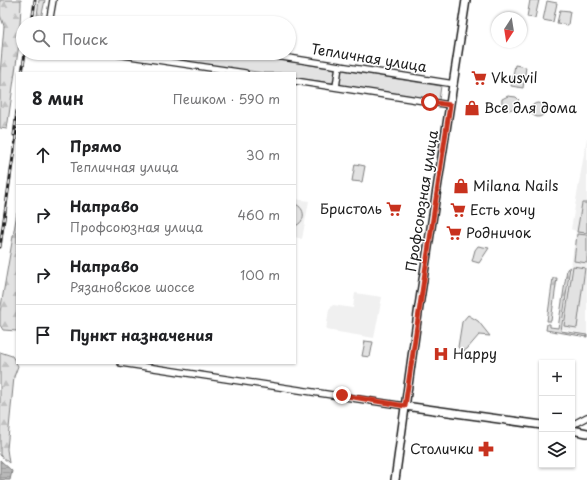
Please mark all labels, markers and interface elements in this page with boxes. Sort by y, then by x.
north arrow [491,12,527,48]
search box [16,16,296,60]
icon: search [30,27,52,49]
text: Поиск [62,27,108,50]
street label: Тепличная улица [310,38,429,77]
place label: Vkusvil [491,67,538,88]
supermarket icon: Vkusvil [470,69,488,87]
text: 8 мин [32,85,84,111]
text: Пешком · 590 m [173,89,280,108]
route start [421,93,439,111]
place label: Все для дома [484,97,577,118]
shop icon: Все для дома [463,99,481,117]
street label: Профсоюзная улица [400,128,443,273]
text: Прямо [70,134,121,157]
icon: ahead [32,144,54,166]
text: 30 m [246,145,280,164]
text: Тепличная улица [70,157,178,176]
place label: Milana Nails [473,175,558,196]
shop icon: Milana Nails [452,177,470,195]
text: Направо [70,194,139,217]
place label: Бристоль [320,198,382,219]
place label: Есть хочу [470,199,535,220]
supermarket icon: Бристоль [385,200,403,218]
supermarket icon: Есть хочу [449,201,467,219]
icon: right [32,204,54,226]
text: 460 m [237,205,280,224]
text: Профсоюзная улица [70,217,203,236]
place label: Родничок [466,222,532,243]
supermarket icon: Родничок [445,224,463,242]
text: Направо [70,254,139,277]
icon: right [32,264,54,286]
text: 100 m [240,265,280,284]
text: Рязановское шоссе [70,277,195,296]
text: Пункт назначения [70,323,213,346]
icon: arrive [32,324,54,346]
place label: Happy [453,343,497,364]
hospital icon: Happy [432,345,450,363]
map controls [539,360,575,468]
button: + [539,360,575,396]
route end [333,386,351,404]
button: − [539,396,575,432]
button: layers [539,432,575,468]
place label: Столички [410,438,474,459]
pharmacy icon: Столички [477,440,495,458]

